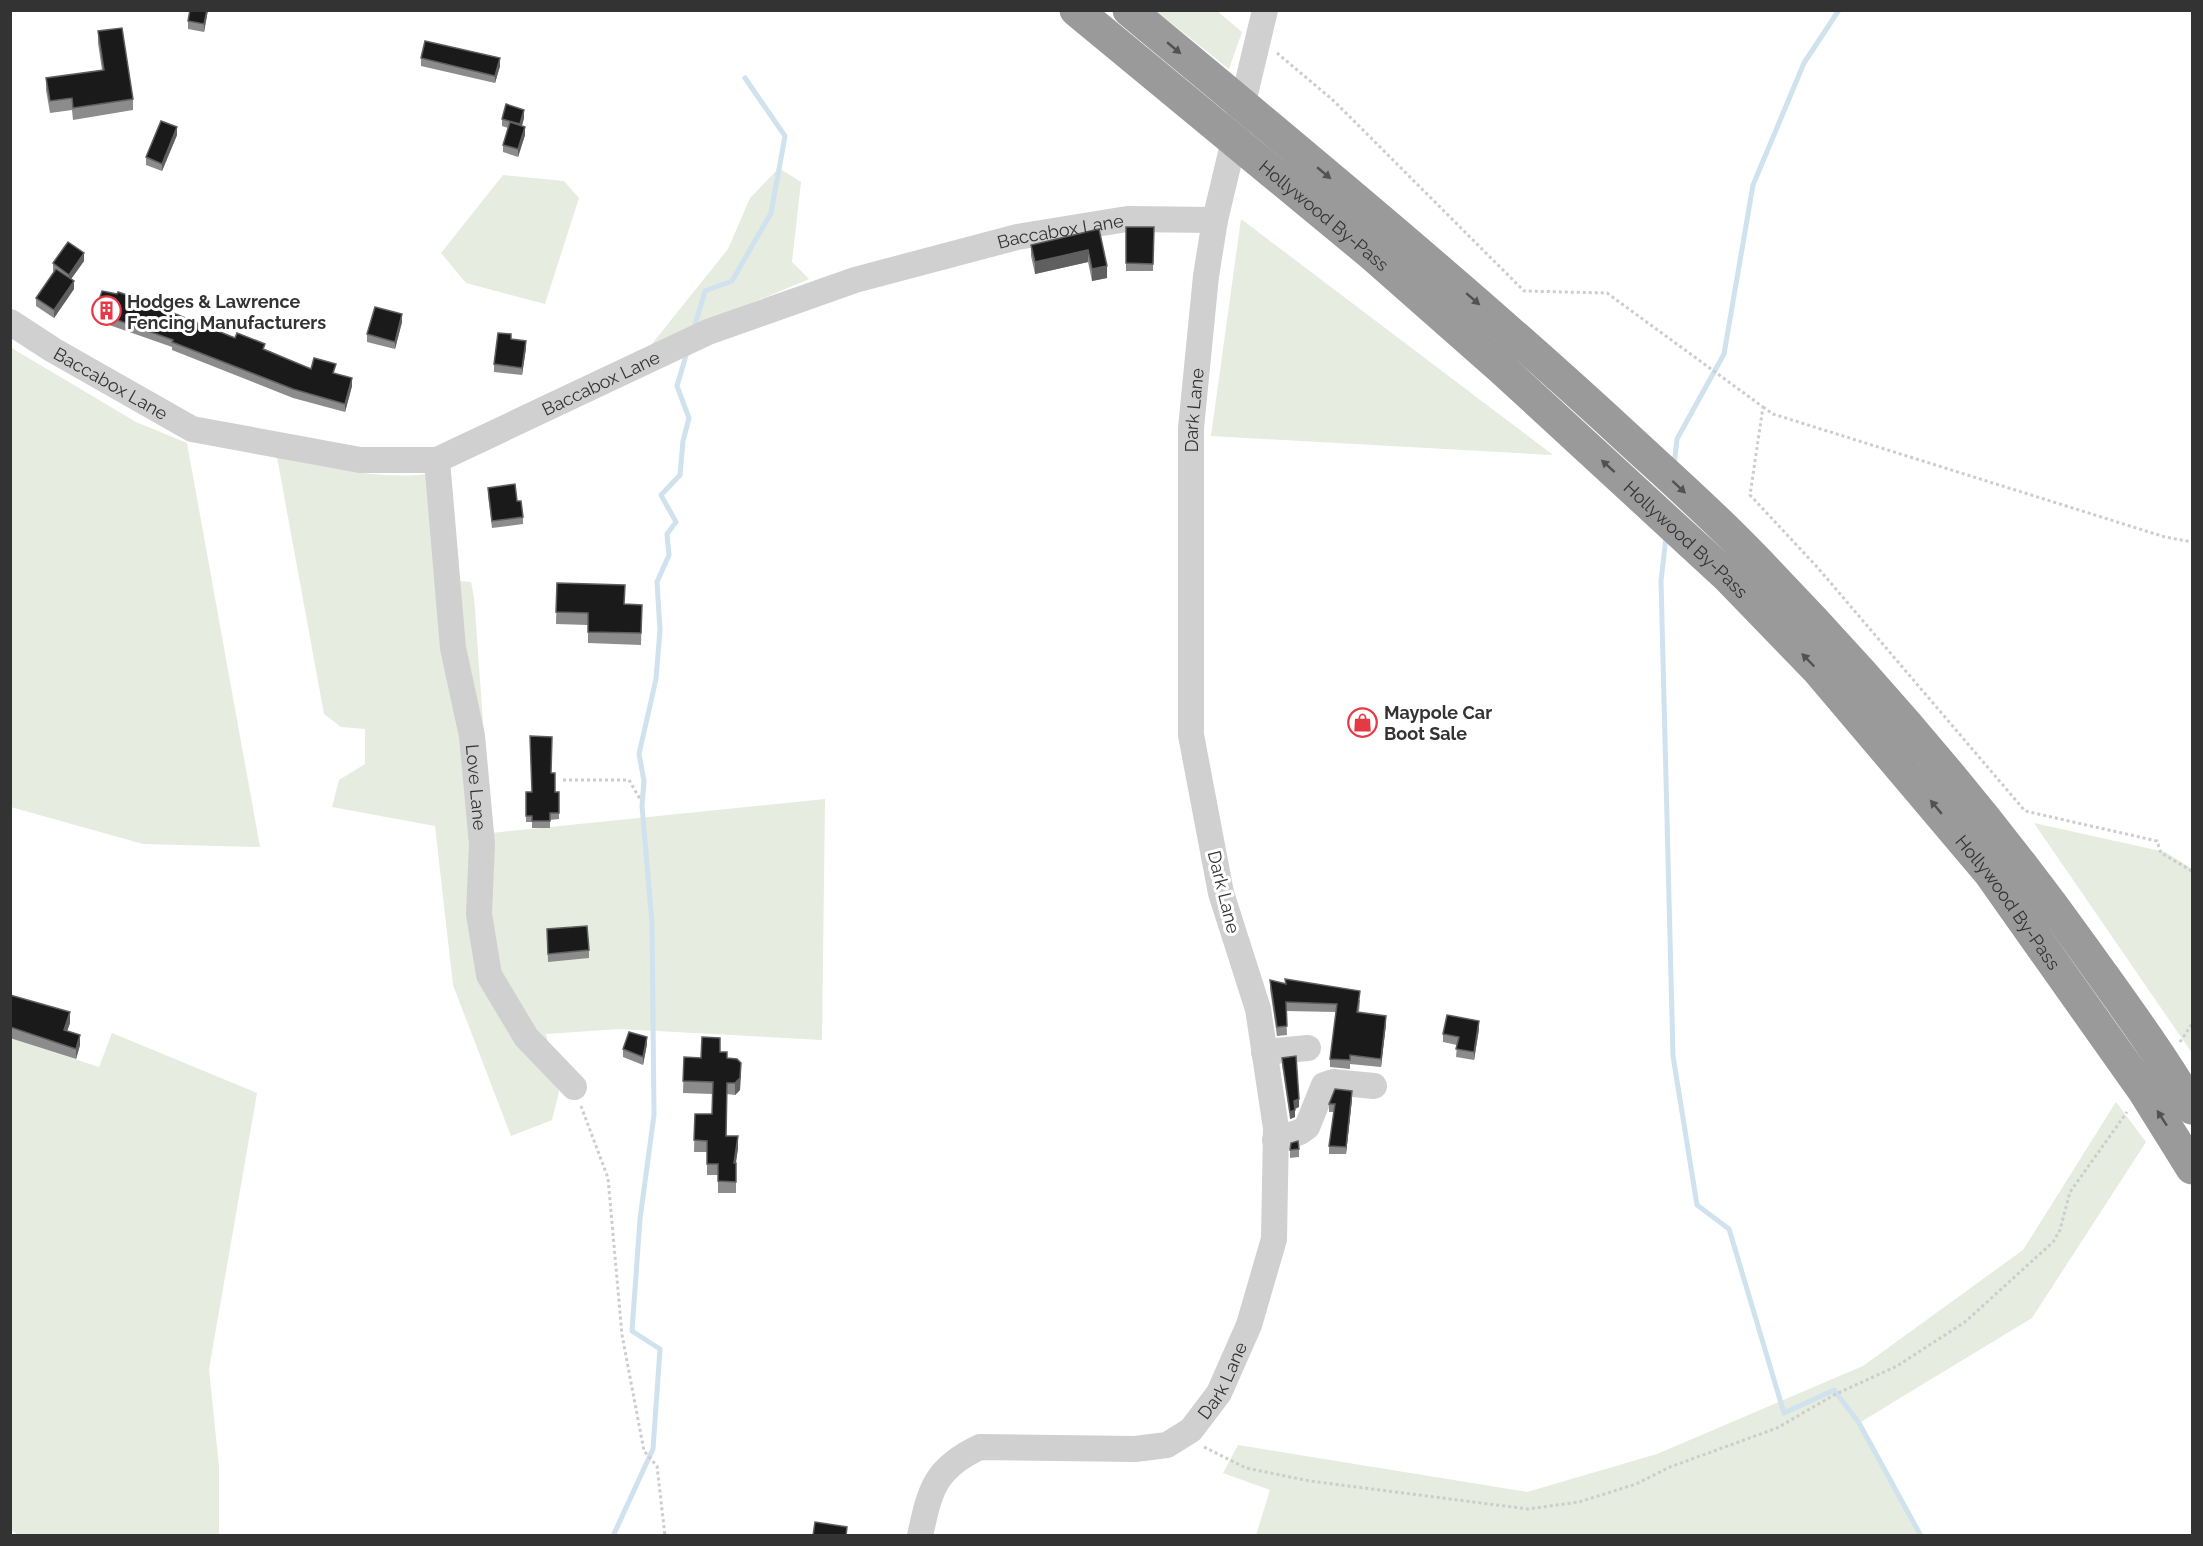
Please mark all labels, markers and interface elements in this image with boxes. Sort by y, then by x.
one-way arrow [1166,41,1181,54]
street label: Hollywood By-Pass [1255,155,1394,275]
one-way arrow [1316,166,1332,179]
street label: Baccabox Lane [995,209,1125,252]
place label: Hodges & Lawrence Fencing Manufacturers [127,291,326,333]
one-way arrow [1465,292,1480,305]
building icon: Hodges & Lawrence Fencing Manufacturers [90,295,122,327]
street label: Baccabox Lane [50,342,172,424]
street label: Baccabox Lane [538,346,663,419]
street label: Dark Lane [1180,367,1207,452]
one-way arrow [1601,460,1616,473]
street label: Hollywood By-Pass [1620,476,1753,602]
one-way arrow [1672,479,1686,493]
one-way arrow [1801,653,1815,668]
place label: Maypole Car Boot Sale [1384,702,1492,744]
shop icon: Maypole Car Boot Sale [1347,706,1379,738]
street label: Love Lane [462,743,491,832]
one-way arrow [1930,799,1943,815]
street label: Hollywood By-Pass [1952,831,2065,974]
street label: Dark Lane [1204,848,1245,936]
one-way arrow [2156,1110,2167,1126]
street label: Dark Lane [1193,1338,1251,1423]

